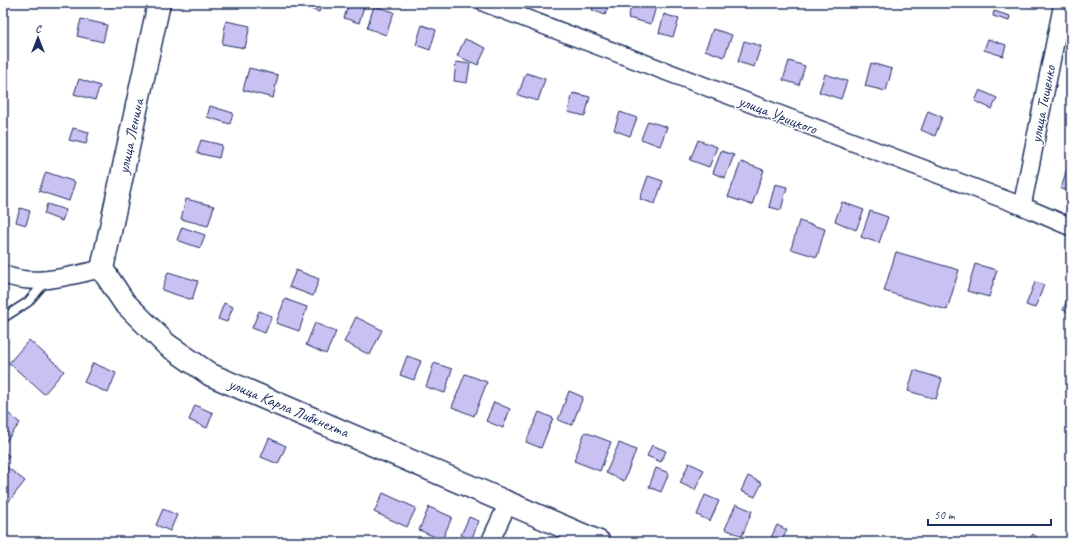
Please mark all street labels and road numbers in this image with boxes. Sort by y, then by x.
street label: улица Тищенко [1025,62,1061,146]
street label: улица Урицкого [735,90,821,139]
street label: улица Ленина [113,96,149,176]
street label: улица Карла Либкнехта [225,373,353,443]

